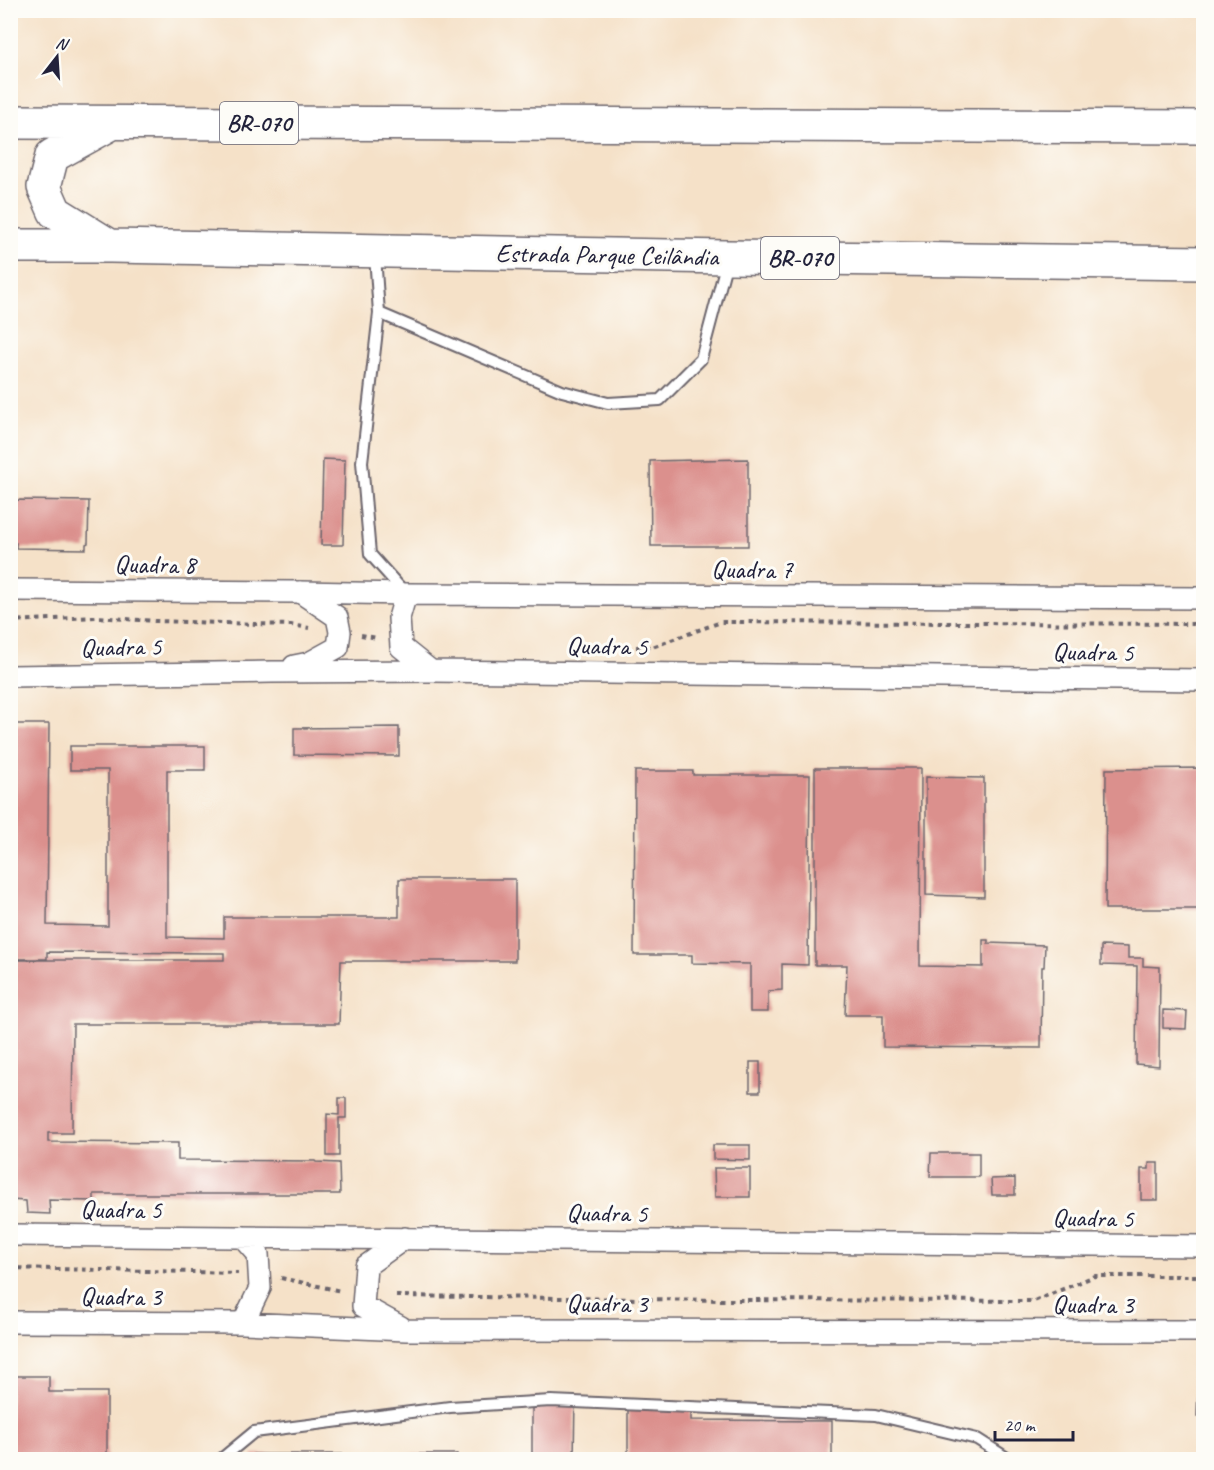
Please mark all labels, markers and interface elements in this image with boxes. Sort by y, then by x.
north arrow [27,27,87,87]
text: N [53,33,72,56]
road number: BR-070 [220,102,298,144]
street label: Estrada Parque Ceilândia [495,237,720,273]
road number: BR-070 [761,237,839,279]
street label: Quadra 8 [114,548,198,581]
street label: Quadra 7 [711,553,794,586]
street label: Quadra 5 [566,629,649,663]
street label: Quadra 5 [80,630,163,664]
street label: Quadra 5 [1052,635,1135,669]
street label: Quadra 5 [80,1193,163,1226]
street label: Quadra 5 [566,1196,649,1230]
street label: Quadra 5 [1052,1201,1135,1235]
street label: Quadra 3 [80,1280,164,1313]
street label: Quadra 3 [566,1287,650,1320]
street label: Quadra 3 [1052,1288,1136,1321]
scale bar [995,1404,1073,1442]
text: 20 m [1004,1414,1037,1436]

